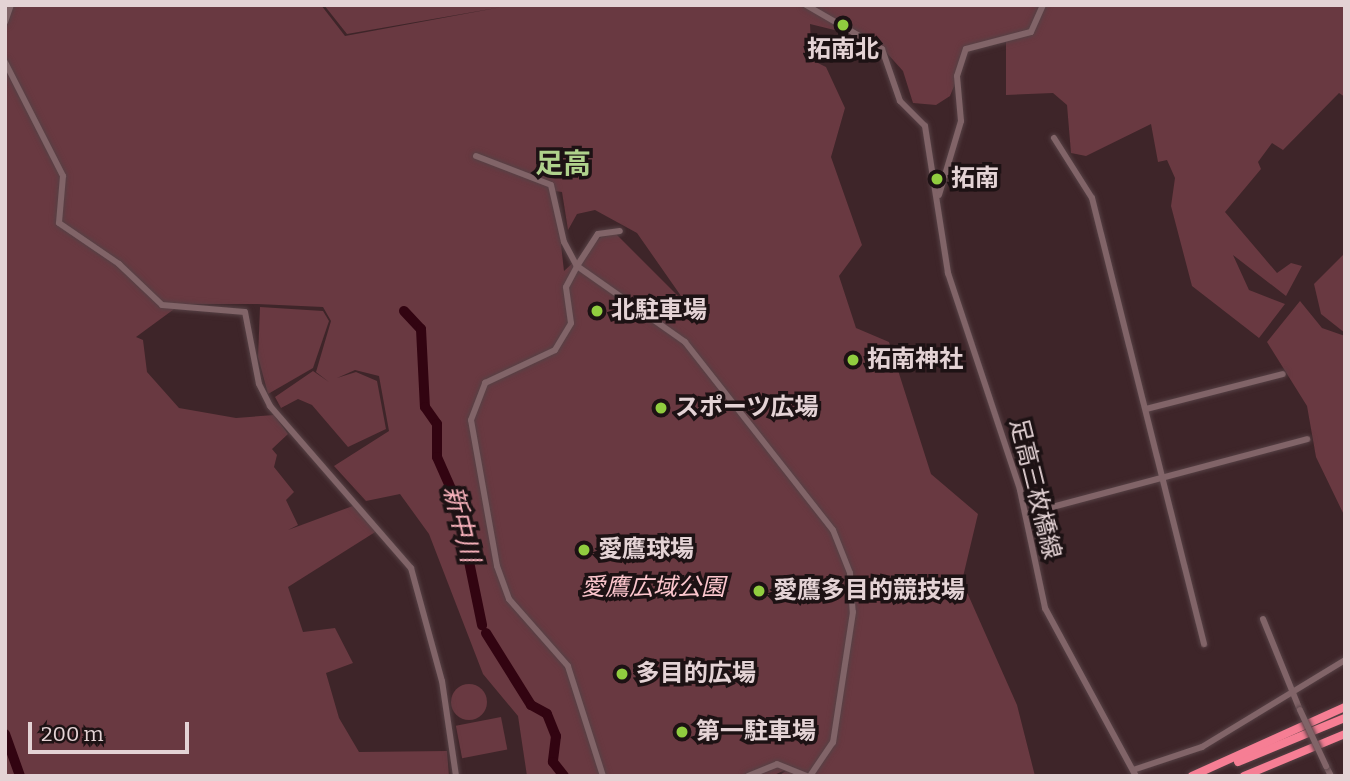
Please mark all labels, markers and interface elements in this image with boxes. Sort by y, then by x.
marker: 拓南北 [835,17,851,33]
place label: 拓南北 [807,36,879,64]
district label: 足高 [535,147,591,181]
place label: 拓南 [951,165,999,193]
marker: 拓南 [929,171,945,187]
place label: 北駐車場 [611,297,707,325]
marker: 北駐車場 [589,303,605,319]
place label: 拓南神社 [867,346,963,374]
marker: 拓南神社 [845,352,861,368]
place label: スポーツ広場 [675,394,819,422]
marker: スポーツ広場 [653,400,669,416]
street label: 足高三枚橋線 [1004,416,1066,562]
water label: 新中川 [436,482,486,566]
place label: 愛鷹球場 [598,536,694,564]
marker: 愛鷹球場 [576,542,592,558]
park label: 愛鷹広域公園 [581,574,725,602]
place label: 愛鷹多目的競技場 [773,577,965,605]
marker: 愛鷹多目的競技場 [751,583,767,599]
place label: 多目的広場 [636,660,756,688]
marker: 多目的広場 [614,666,630,682]
scale bar [32,708,192,752]
place label: 第一駐車場 [696,718,816,746]
text: 200 m [41,721,104,747]
marker: 第一駐車場 [674,724,690,740]

